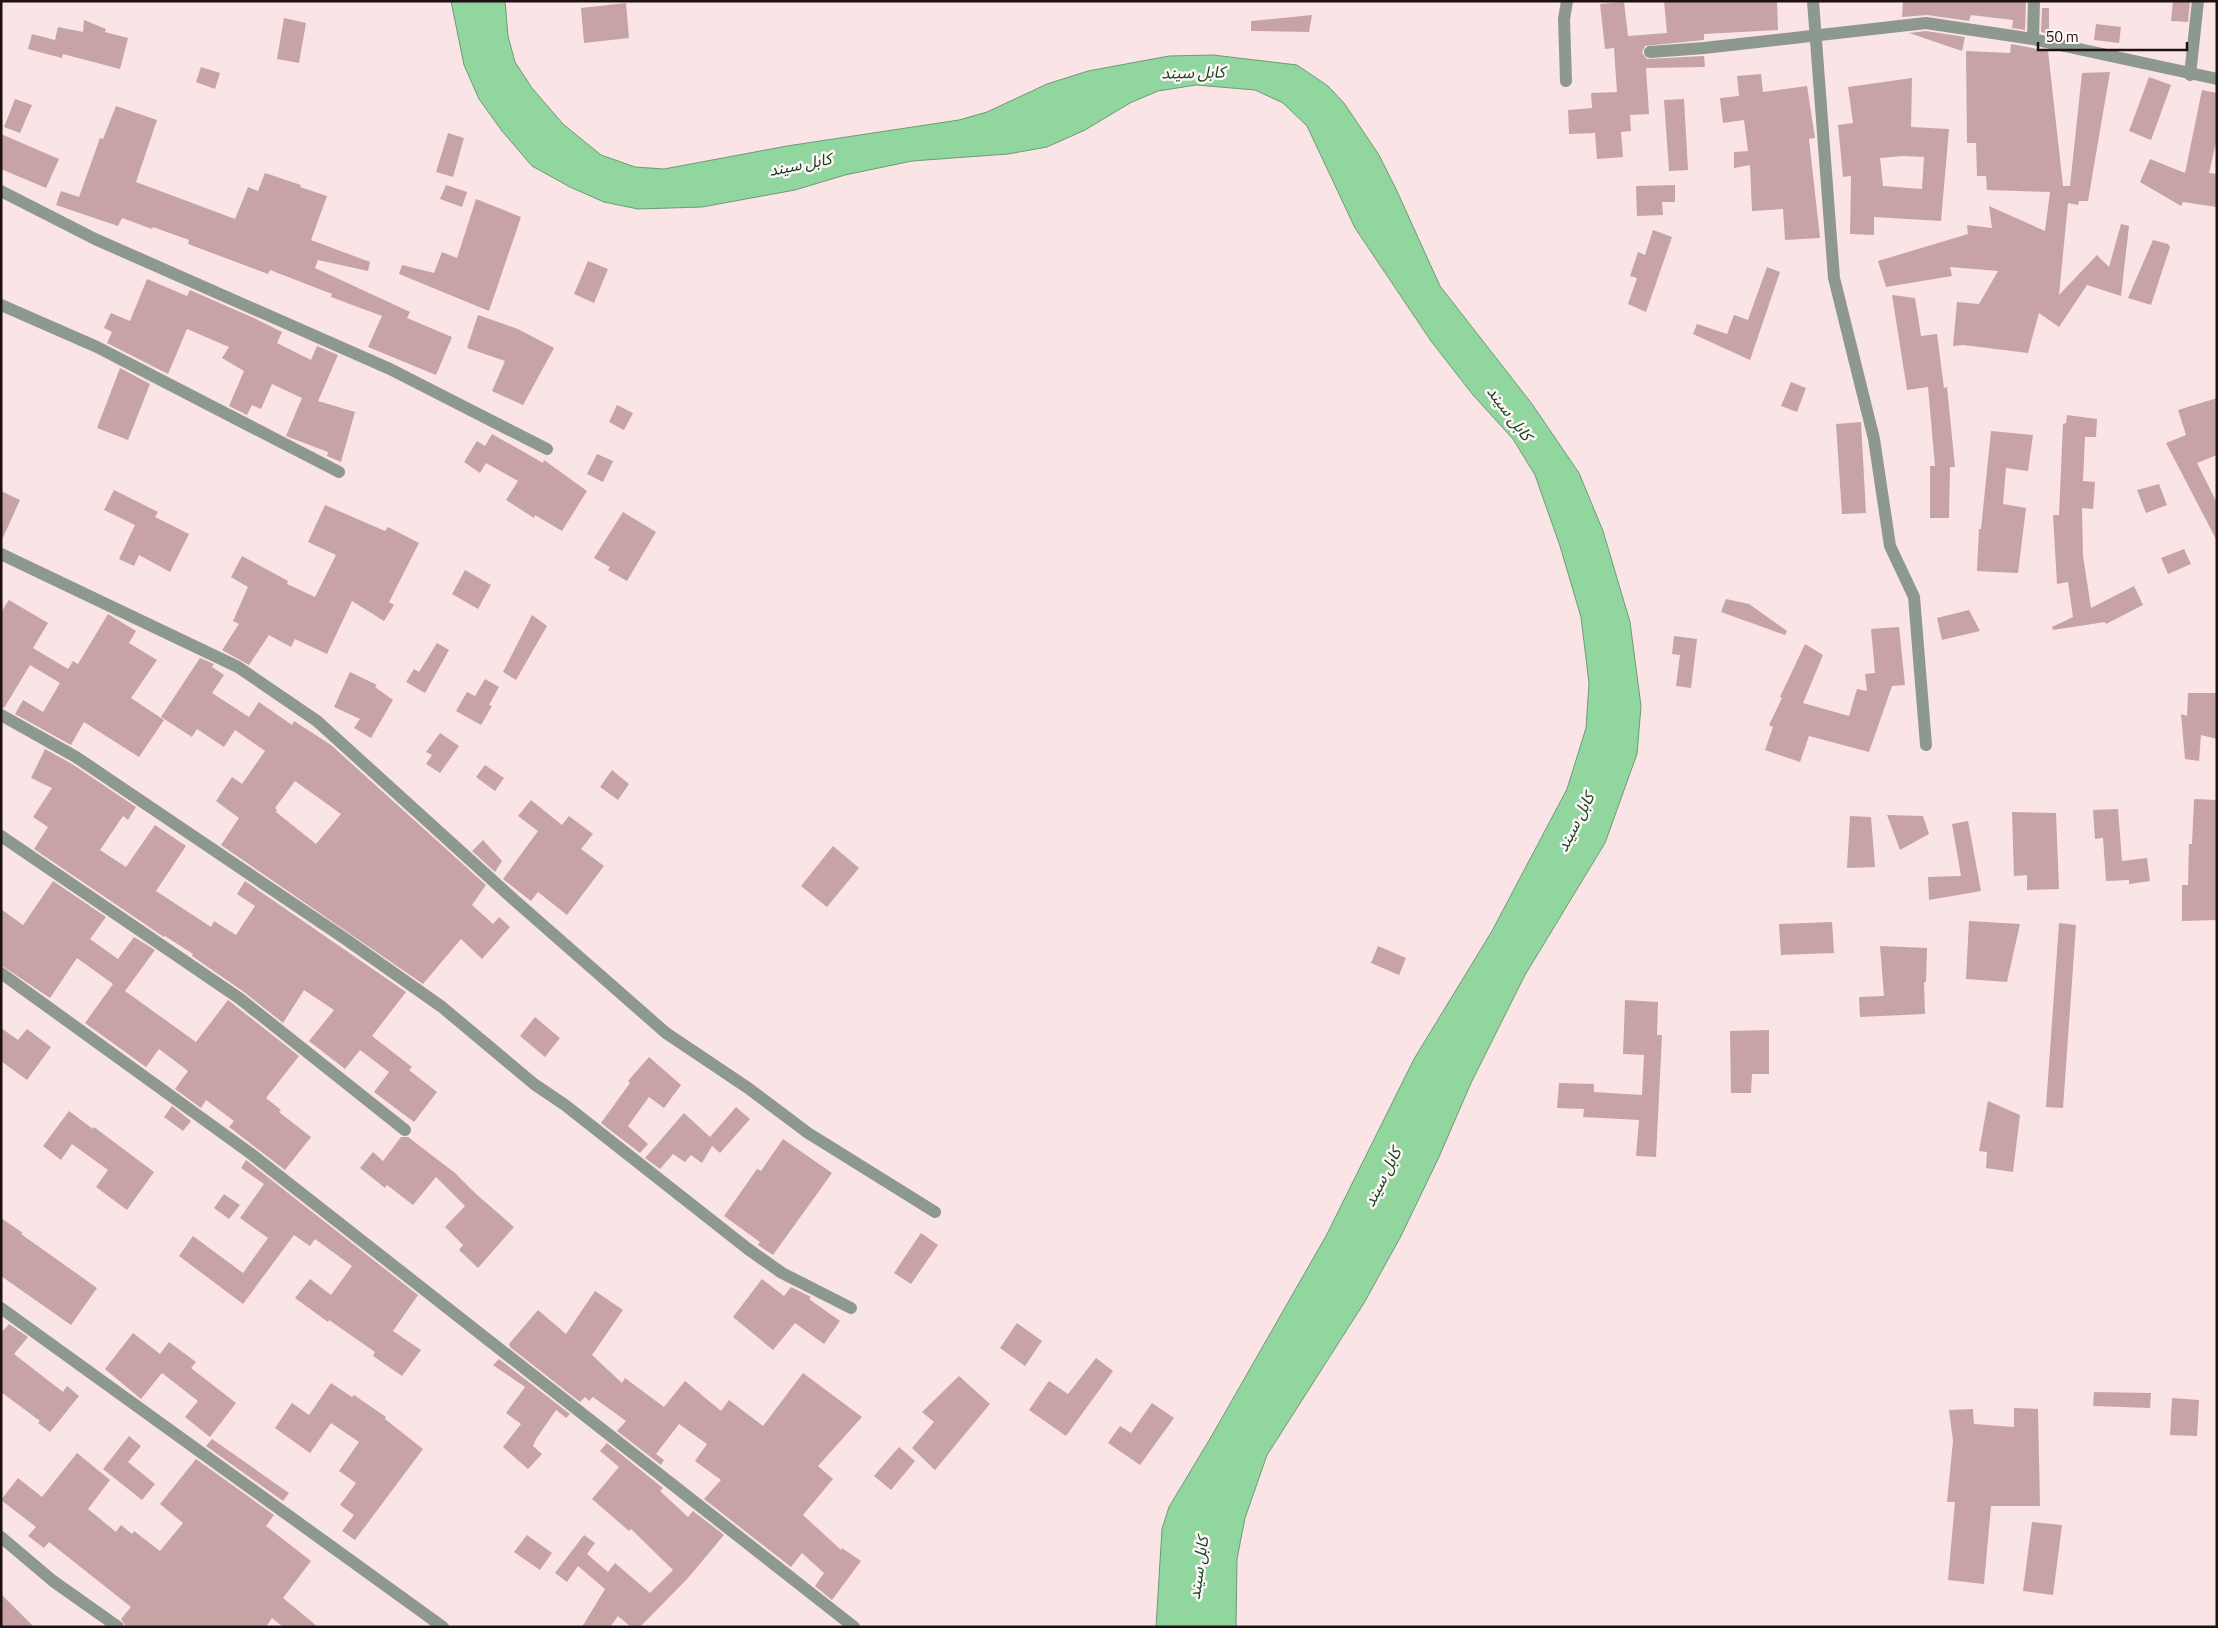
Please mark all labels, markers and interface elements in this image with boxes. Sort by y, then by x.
scale bar [2038,20,2187,52]
text: 50 m [2046,25,2079,48]
water label: کابل سيند [1161,59,1228,85]
water label: کابل سيند [767,146,837,182]
water label: کابل سيند [1481,381,1541,448]
water label: کابل سيند [1550,785,1602,856]
water label: کابل سيند [1357,1140,1409,1211]
water label: کابل سيند [1182,1532,1215,1601]

